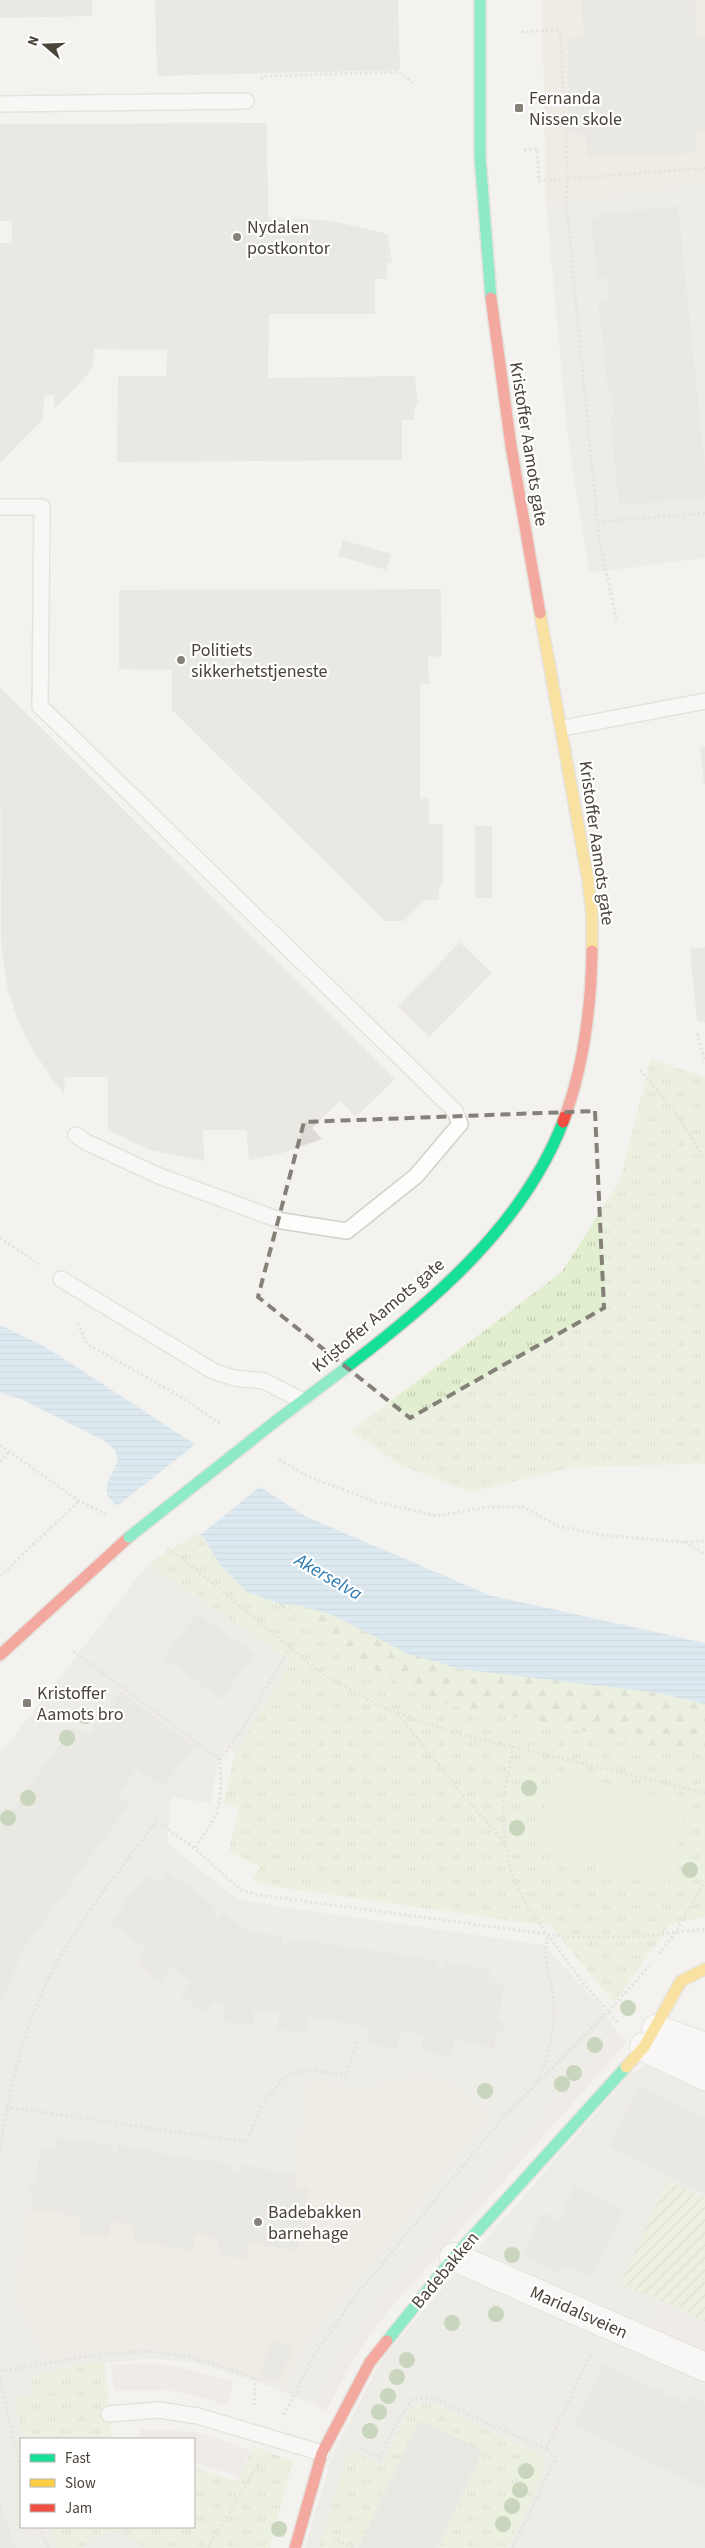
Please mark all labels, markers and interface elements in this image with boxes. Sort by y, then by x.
north arrow [20,20,70,70]
text: N [23,33,45,49]
place label: Fernanda Nissen skole [529,86,622,132]
marker: Fernanda Nissen skole [513,102,525,114]
place label: Nydalen postkontor [247,215,331,261]
marker: Nydalen postkontor [231,231,243,243]
street label: Kristoffer Aamots gate [503,360,554,528]
place label: Politiets sikkerhetstjeneste [191,638,328,684]
marker: Politiets sikkerhetstjeneste [175,654,187,666]
street label: Kristoffer Aamots gate [573,759,620,927]
street label: Kristoffer Aamots gate [307,1252,450,1378]
water label: Akerselva [289,1547,367,1607]
place label: Kristoffer Aamots bro [37,1681,123,1727]
marker: Kristoffer Aamots bro [21,1697,33,1709]
place label: Badebakken barnehage [268,2200,362,2246]
marker: Badebakken barnehage [252,2216,264,2228]
street label: Badebakken [406,2226,485,2314]
street label: Maridalsveien [526,2280,632,2345]
legend [20,2438,195,2528]
text: Fast [65,2448,91,2469]
text: Slow [65,2473,96,2494]
text: Jam [65,2498,92,2519]

